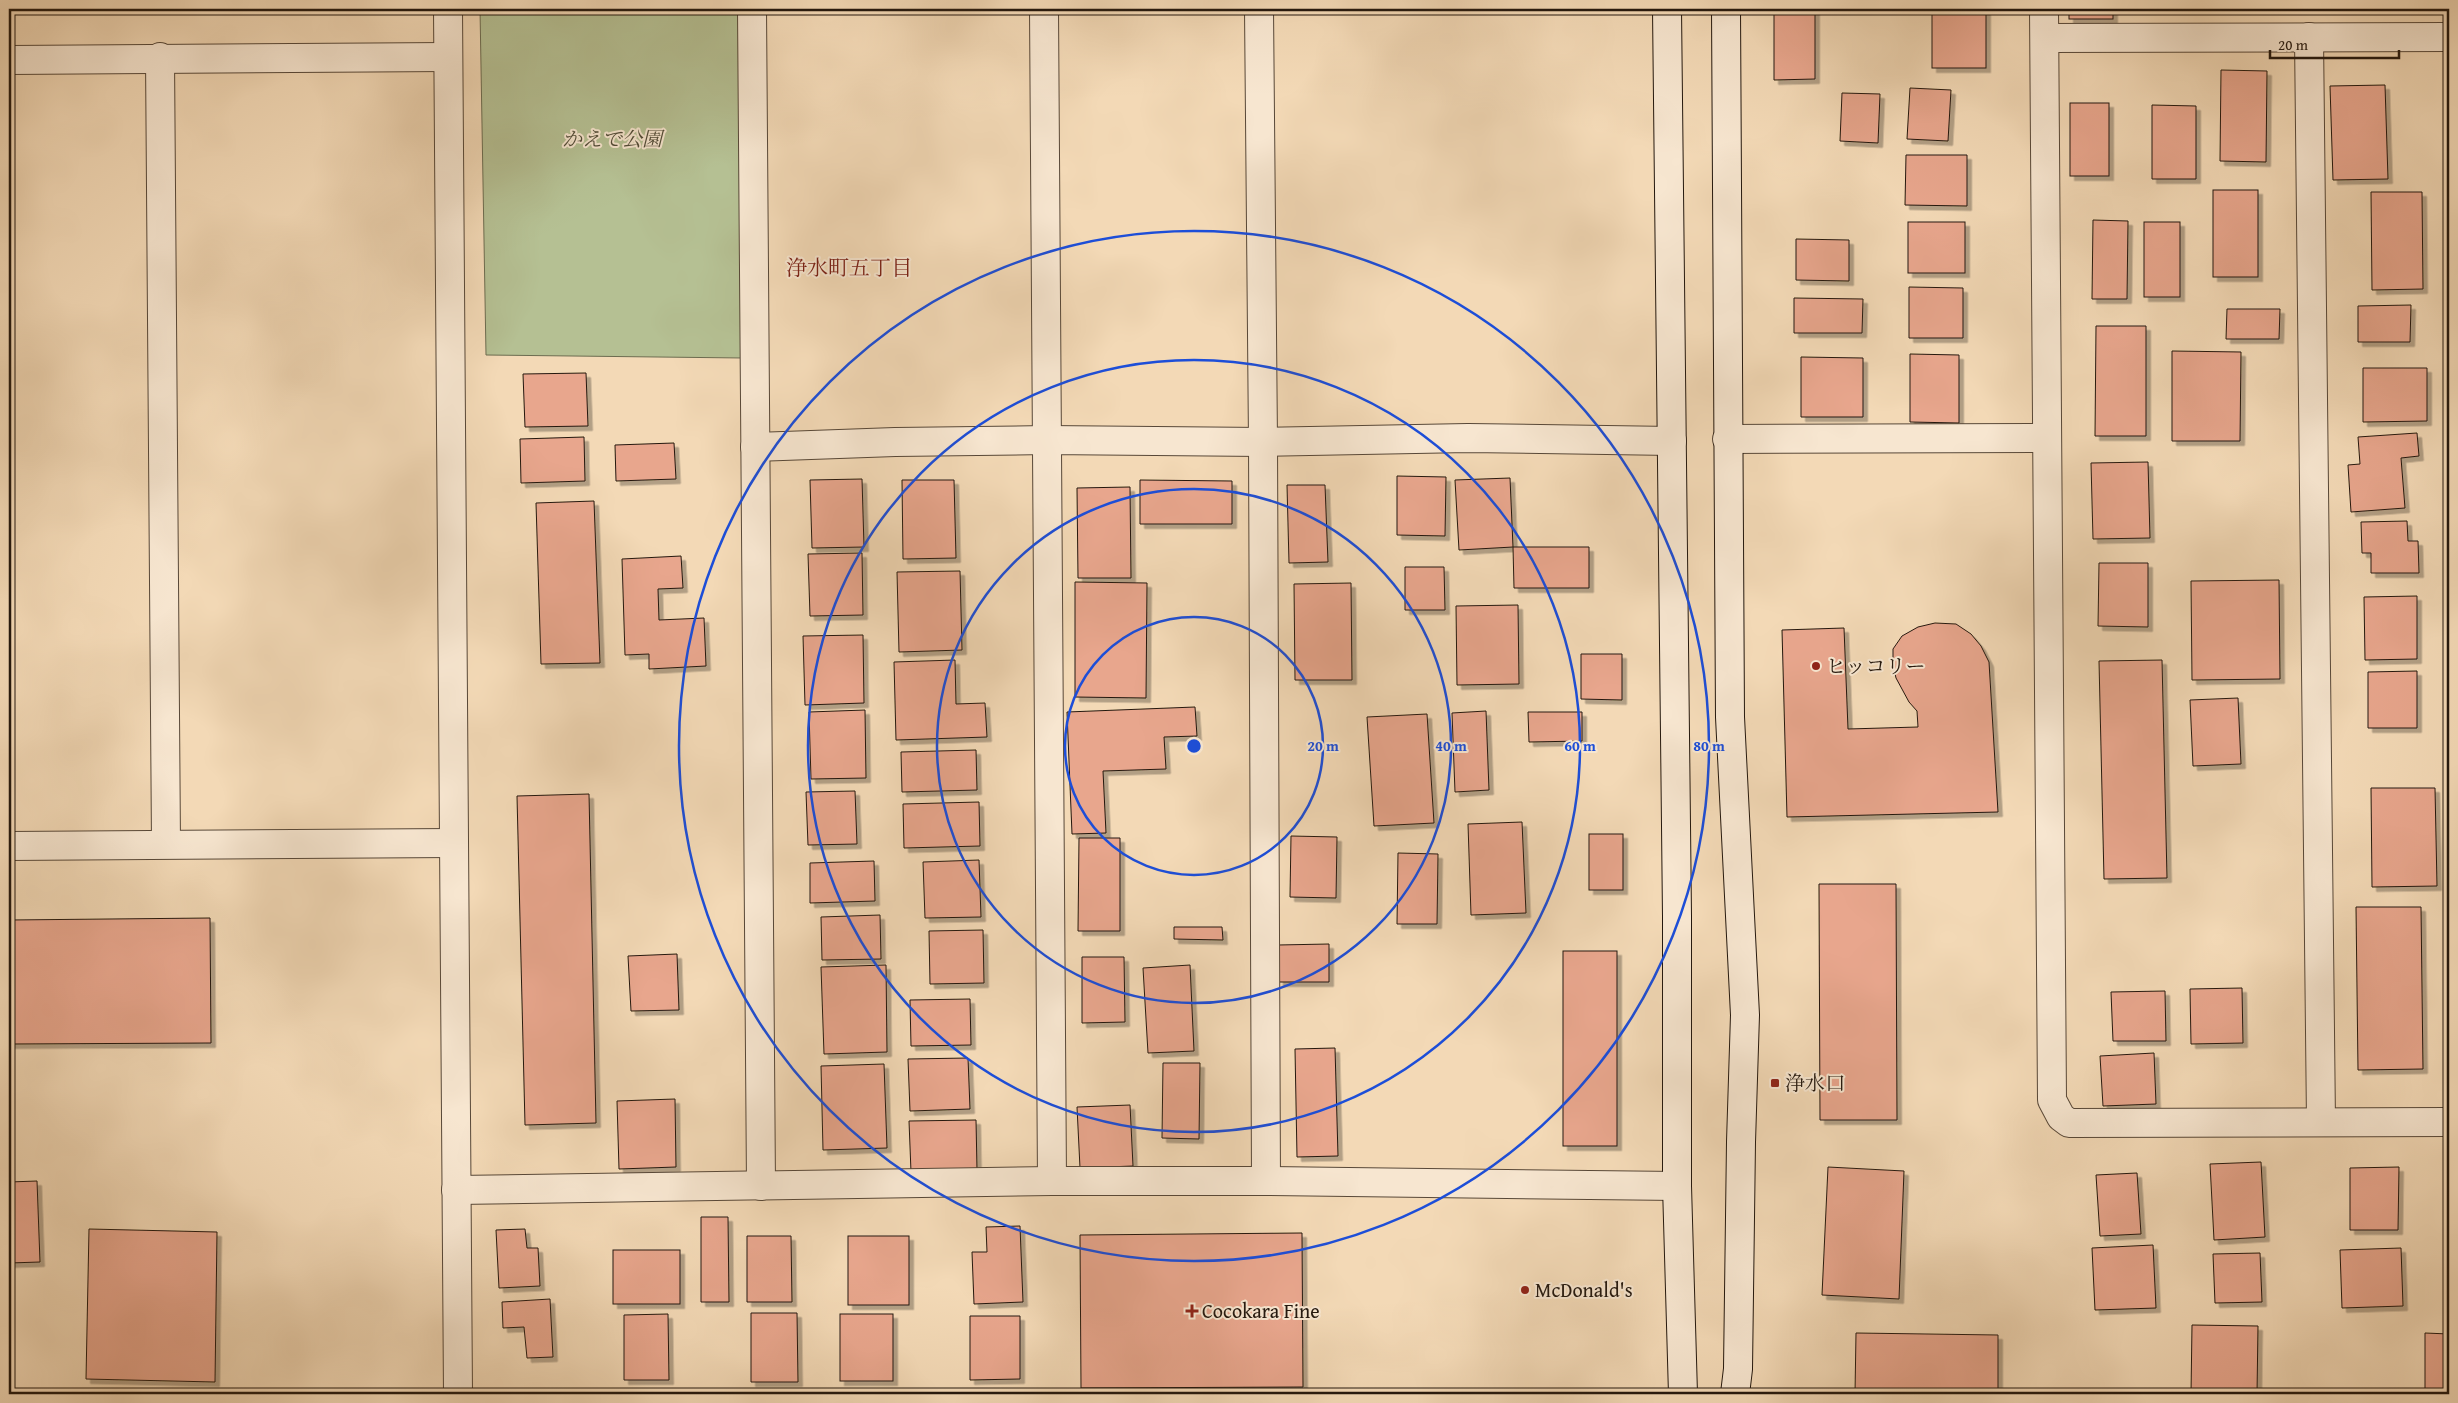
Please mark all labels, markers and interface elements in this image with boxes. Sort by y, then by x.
scale bar [2270,28,2399,60]
text: 20 m [2278,34,2309,55]
park label: かえで公園 [562,124,665,153]
district label: 浄水町五丁目 [786,252,912,283]
place label: ヒッコリー [1826,651,1925,680]
marker: ヒッコリー [1810,660,1822,672]
text: 20 m [1307,735,1339,756]
text: 40 m [1435,735,1467,756]
text: 60 m [1564,735,1596,756]
text: 80 m [1693,735,1725,756]
centre of rings [1185,737,1203,755]
place label: 浄水口 [1785,1068,1845,1097]
marker: 浄水口 [1769,1077,1781,1089]
place label: McDonald's [1535,1275,1633,1304]
marker: McDonald's [1519,1284,1531,1296]
place label: Cocokara Fine [1202,1296,1320,1325]
marker: Cocokara Fine [1186,1305,1198,1317]

